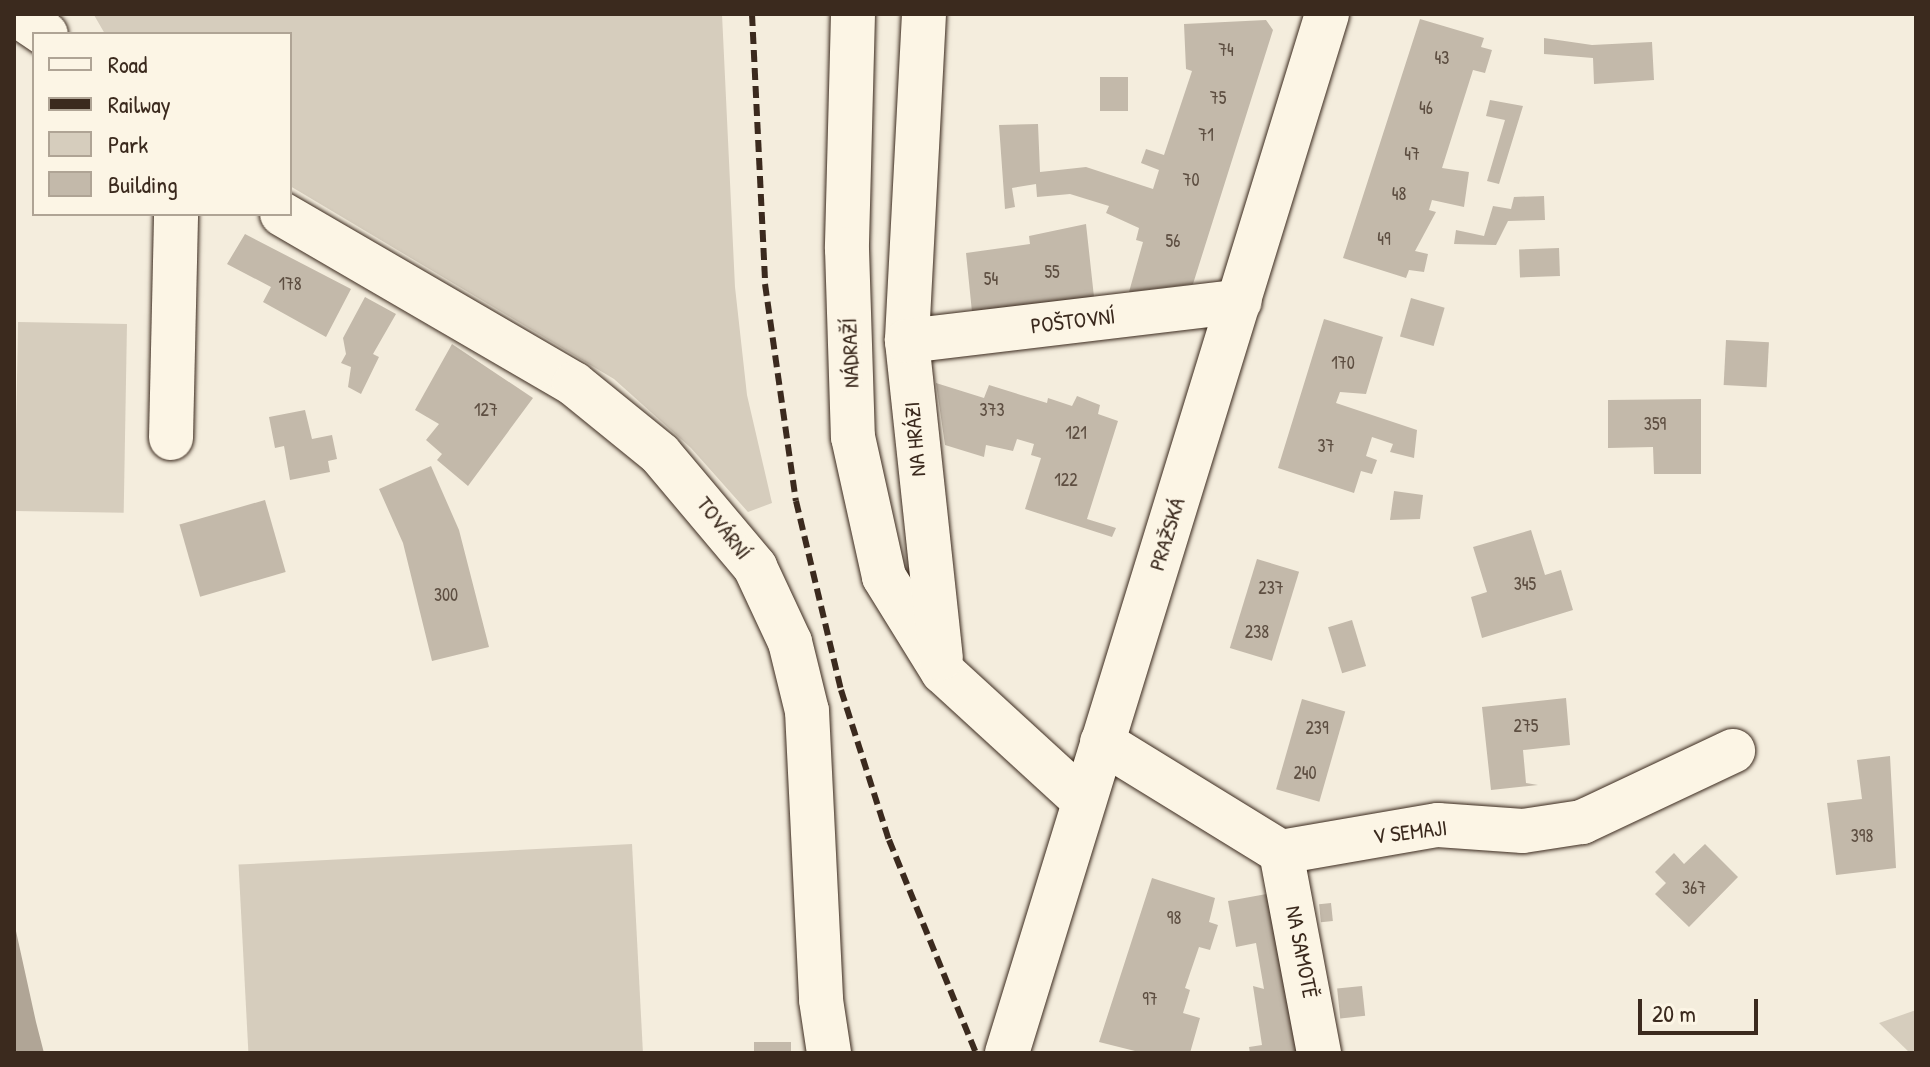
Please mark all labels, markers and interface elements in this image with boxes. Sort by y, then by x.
legend [32,32,292,216]
house number: 74 [1218,39,1234,61]
house number: 43 [1435,47,1449,69]
text: Road [108,48,147,80]
house number: 75 [1210,87,1226,109]
text: Railway [108,88,171,120]
house number: 46 [1419,97,1433,119]
house number: 71 [1198,124,1214,146]
text: Park [108,128,148,160]
house number: 47 [1404,143,1420,165]
text: Building [108,168,178,200]
house number: 70 [1183,169,1199,191]
house number: 48 [1392,183,1406,205]
house number: 49 [1377,228,1391,250]
house number: 56 [1166,230,1180,252]
house number: 55 [1044,261,1060,283]
house number: 54 [984,268,998,290]
house number: 178 [278,273,302,295]
street label: POŠTOVNÍ [1029,303,1117,339]
street label: NÁDRAŽÍ [836,318,864,388]
house number: 170 [1331,352,1355,374]
house number: 127 [474,399,498,421]
house number: 373 [979,399,1005,421]
street label: NA HRÁZI [899,401,931,477]
house number: 359 [1644,413,1666,435]
house number: 121 [1065,422,1087,444]
house number: 37 [1318,435,1334,457]
house number: 122 [1054,469,1078,491]
street label: TOVÁRNÍ [691,491,757,565]
street label: PRAŽSKÁ [1143,494,1191,574]
house number: 345 [1514,573,1536,595]
house number: 237 [1258,577,1284,599]
house number: 300 [434,584,458,606]
house number: 238 [1245,621,1269,643]
house number: 275 [1514,715,1538,737]
house number: 239 [1305,717,1329,739]
house number: 240 [1293,762,1317,784]
street label: V SEMAJI [1371,814,1449,850]
house number: 398 [1851,825,1873,847]
house number: 367 [1682,877,1706,899]
street label: NA SAMOTĚ [1280,904,1324,1000]
house number: 98 [1167,907,1181,929]
scale bar [1642,983,1762,1033]
house number: 97 [1142,988,1158,1010]
text: 20 m [1652,997,1696,1029]

